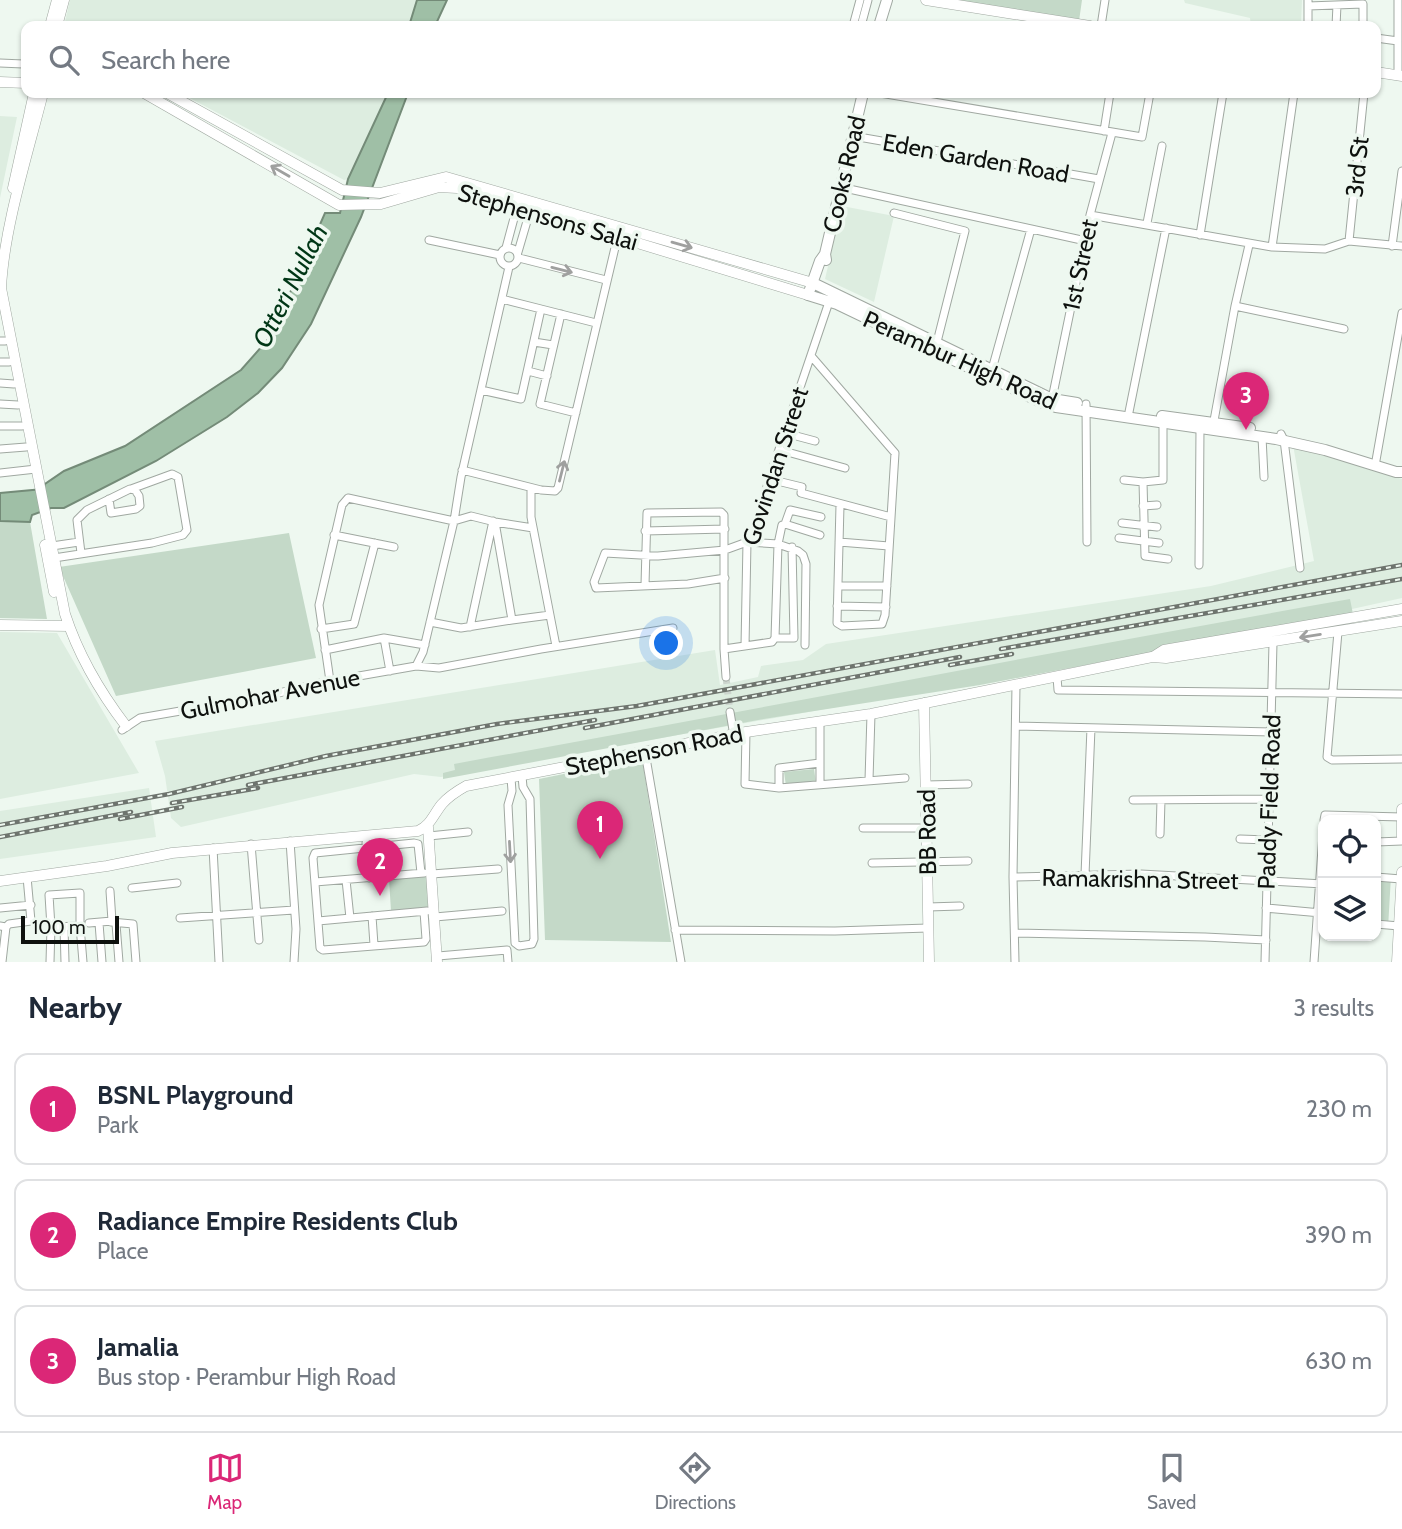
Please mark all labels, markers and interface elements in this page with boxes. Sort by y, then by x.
search box [21,21,1381,98]
icon: search [45,41,83,79]
text: Search here [101,44,230,76]
street label: Cooks Road [816,113,872,235]
street label: Eden Garden Road [881,127,1071,189]
street label: 3rd St [1339,135,1375,199]
one-way arrow [271,164,291,178]
street label: Stephensons Salai [455,177,641,257]
street label: 1st Street [1056,217,1104,313]
water label: Otteri Nullah [245,219,335,353]
one-way arrow [670,239,693,252]
one-way arrow [551,264,573,277]
street label: Perambur High Road [859,304,1061,416]
pin: 3 [1223,372,1269,430]
street label: Govindan Street [736,383,814,549]
one-way arrow [556,460,569,483]
your location [649,626,683,660]
one-way arrow [1300,630,1322,643]
street label: Gulmohar Avenue [178,662,362,726]
street label: Paddy Field Road [1251,714,1287,890]
street label: Stephenson Road [563,719,745,781]
street label: BB Road [912,789,942,875]
pin: 1 [577,801,623,859]
map controls [1318,815,1381,941]
button: locate [1318,815,1381,878]
pin: 2 [357,838,403,896]
one-way arrow [504,841,517,864]
street label: Ramakrishna Street [1041,863,1239,895]
button: layers [1318,878,1381,941]
scale bar [21,913,119,945]
text: 100 m [32,916,86,939]
text: Nearby [28,989,122,1026]
text: 3 results [1293,994,1374,1022]
text: BSNL Playground [97,1079,294,1111]
text: 1 [49,1095,57,1123]
text: 230 m [1306,1095,1372,1123]
text: Park [97,1111,138,1139]
text: Radiance Empire Residents Club [97,1205,458,1237]
text: 2 [47,1221,59,1249]
text: 390 m [1305,1221,1372,1249]
text: Place [97,1237,149,1265]
text: Jamalia [97,1331,179,1363]
text: 3 [47,1347,59,1375]
text: 630 m [1305,1347,1372,1375]
text: Bus stop · Perambur High Road [97,1363,396,1391]
tab: Map [206,1449,244,1514]
tab: Directions [655,1449,736,1514]
tab: Saved [1147,1449,1196,1514]

